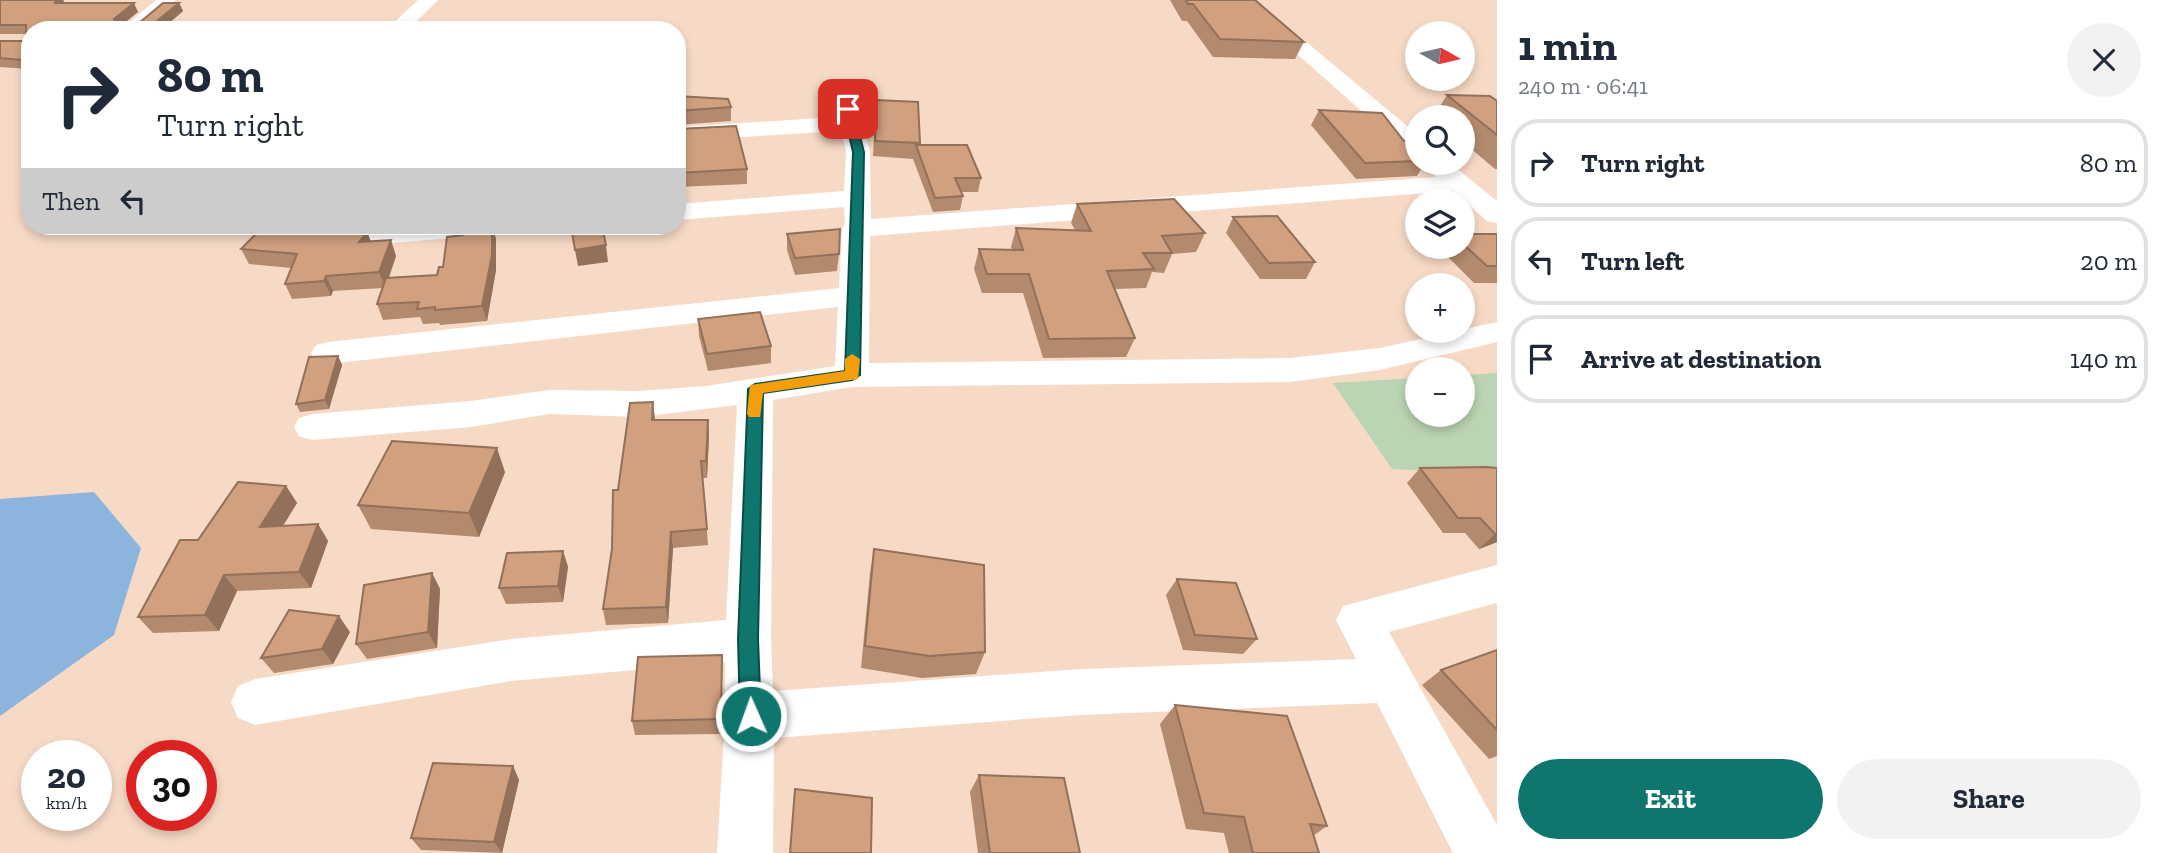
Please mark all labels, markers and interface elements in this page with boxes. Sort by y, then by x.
text: 1 min [1518,20,1617,71]
north arrow [1405,21,1475,91]
map controls [1405,21,1475,427]
button: close [2067,23,2141,97]
text: 80 m [157,46,264,105]
icon: right [42,49,133,140]
text: 240 m · 06:41 [1518,72,1648,100]
pin [818,79,878,139]
icon: arrive [829,90,867,128]
button: search [1405,105,1475,175]
text: Turn right [157,106,304,144]
icon: right [1522,144,1560,182]
text: Turn right [1581,147,1704,179]
text: 80 m [2080,147,2137,179]
icon: left [114,182,152,220]
text: Then [42,185,100,217]
button: layers [1405,189,1475,259]
icon: left [1522,242,1560,280]
text: Turn left [1581,245,1684,277]
text: 20 m [2080,245,2137,277]
button: + [1405,273,1475,343]
icon: arrive [1522,340,1560,378]
text: Arrive at destination [1581,343,1821,375]
text: 140 m [2070,343,2137,375]
button: − [1405,357,1475,427]
position arrow [714,679,788,753]
speed limit sign: 30 [126,740,217,831]
text: 20 [47,755,86,797]
button: Exit [1518,759,1823,839]
button: Share [1837,759,2141,839]
text: km/h [46,792,87,814]

